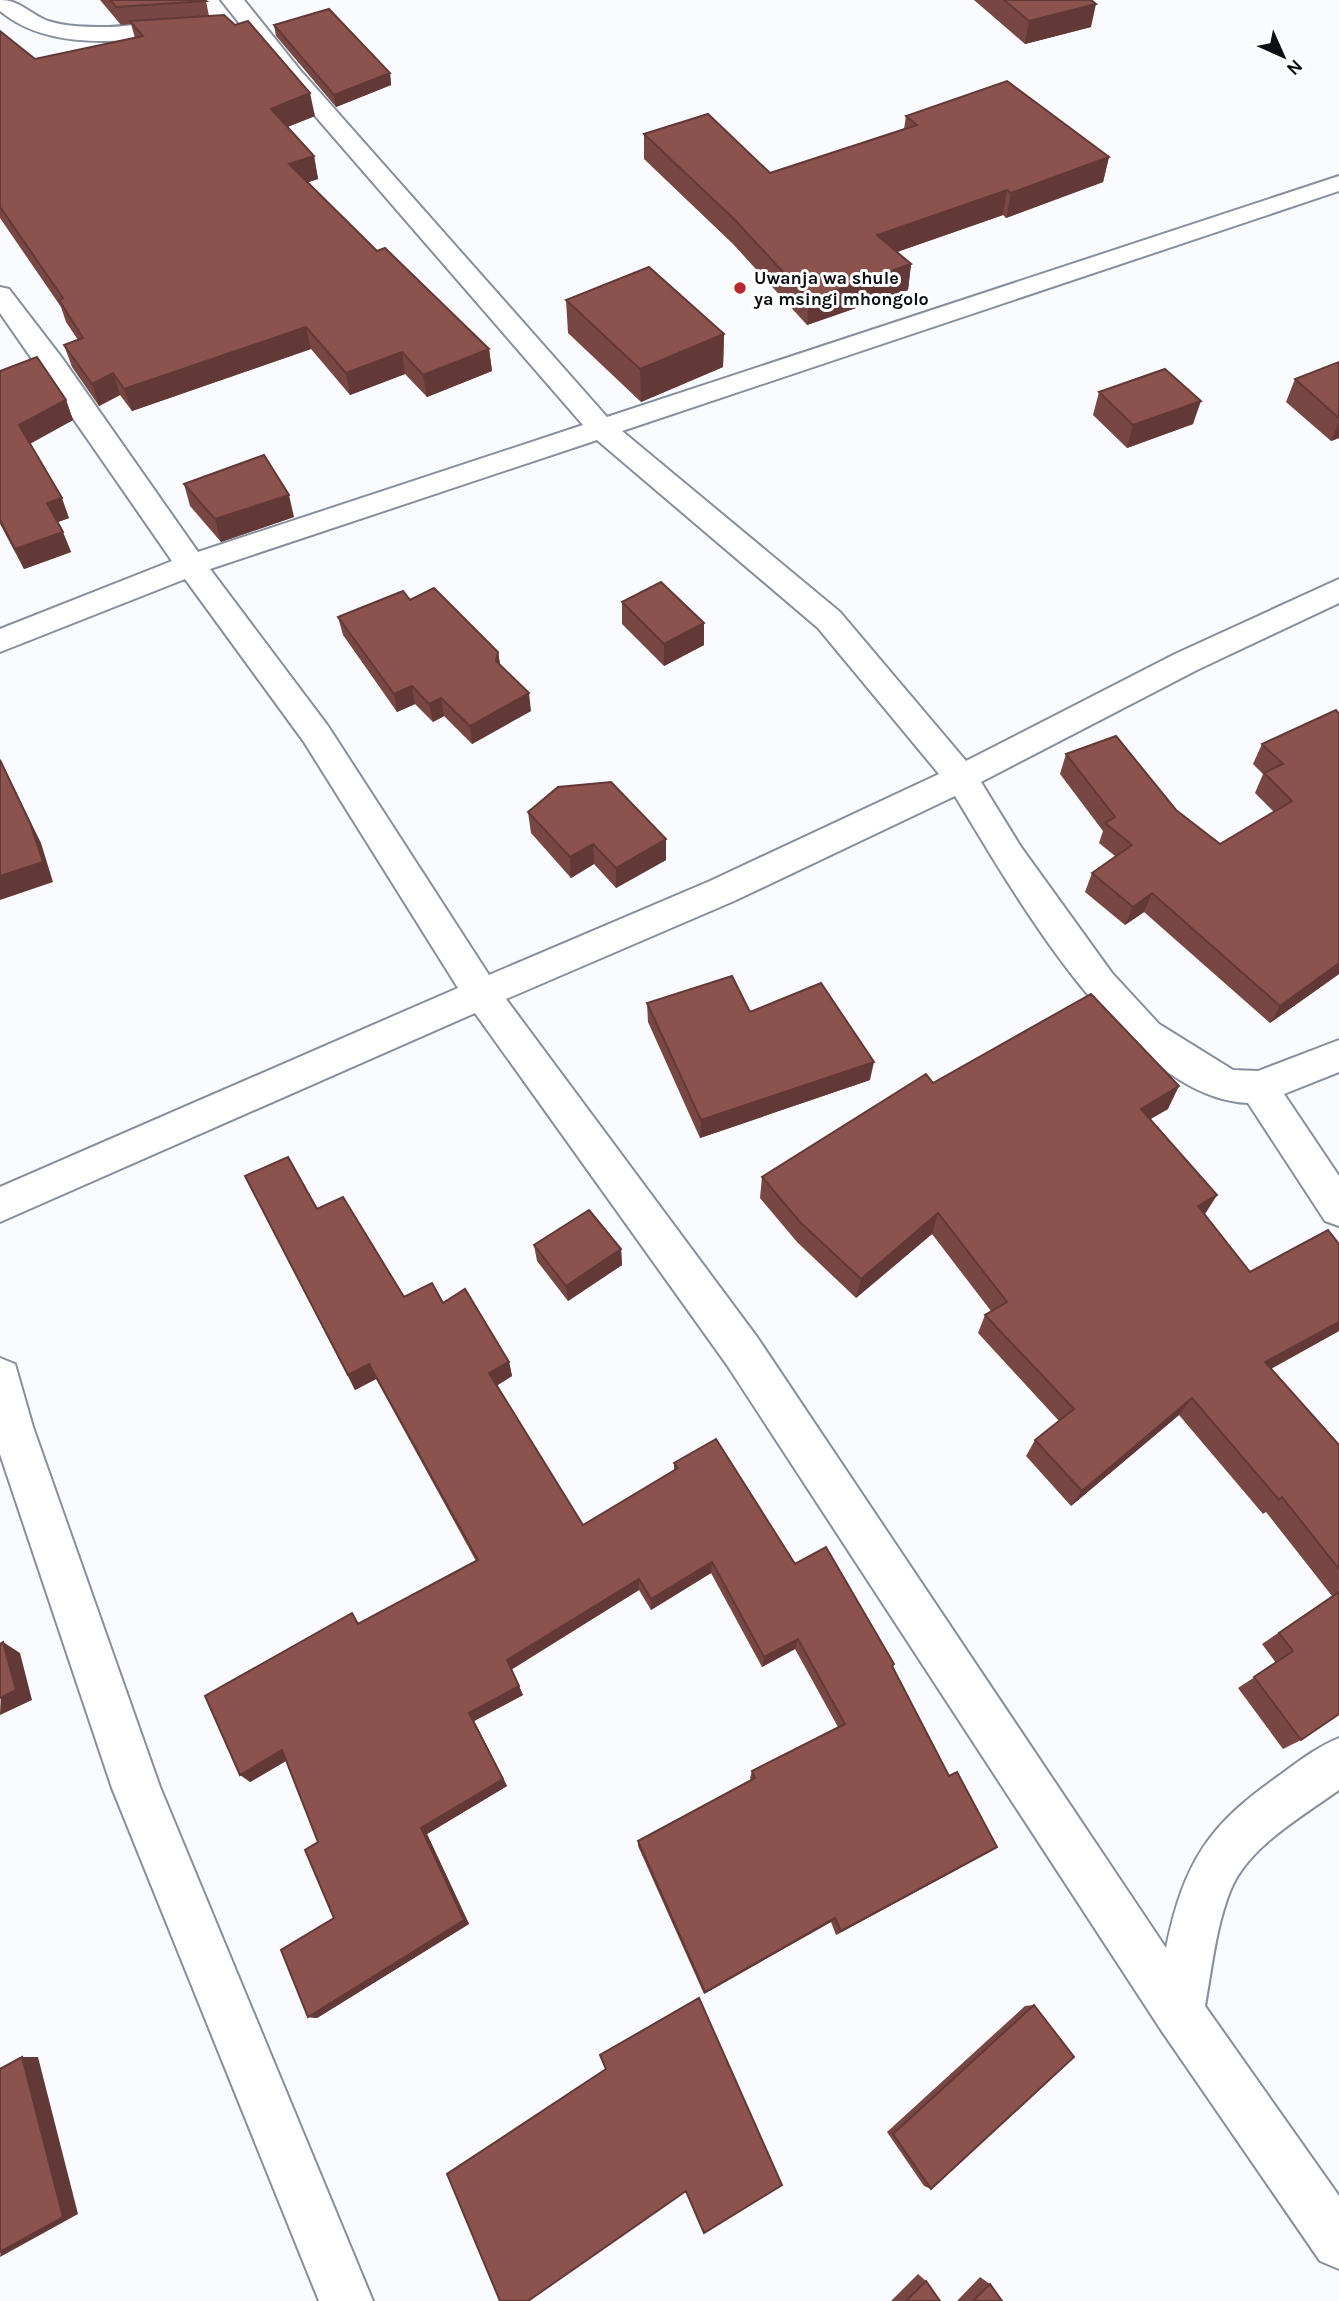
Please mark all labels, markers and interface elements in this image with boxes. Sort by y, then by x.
north arrow [1248,21,1318,91]
text: N [1282,55,1307,80]
place label: Uwanja wa shule ya msingi mhongolo [754,267,929,310]
marker: Uwanja wa shule ya msingi mhongolo [732,280,748,296]

